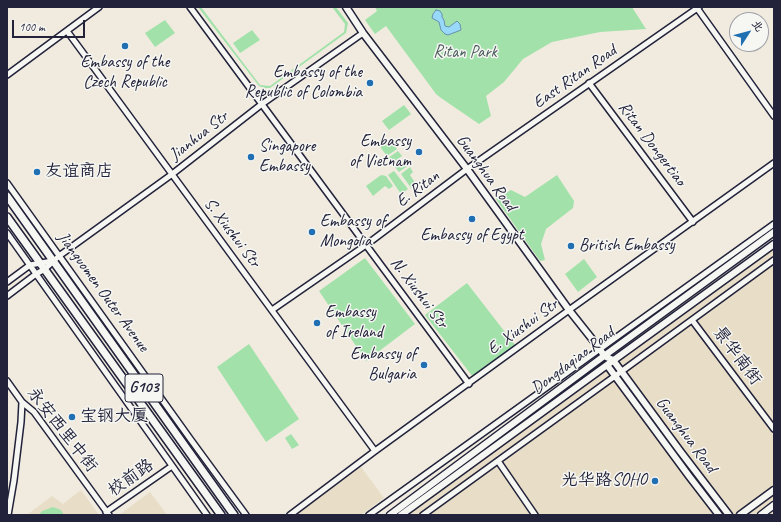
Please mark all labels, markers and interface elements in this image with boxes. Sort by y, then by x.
scale bar [14,12,87,38]
north arrow [729,12,769,52]
text: 北 [749,17,767,34]
text: 100 m [19,19,45,35]
marker: Embassy of the Czech Republic [120,41,130,51]
street label: East Ritan Road [529,41,621,113]
park label: Ritan Park [433,43,497,63]
place label: Embassy of the Czech Republic [81,53,169,93]
place label: Embassy of the Republic of Colombia [245,63,362,103]
marker: Embassy of the Republic of Colombia [365,78,375,88]
street label: Ritan Dongertiao [614,98,690,190]
street label: Jianhua Str [166,107,232,165]
street label: Guanghua Road [452,131,520,215]
place label: Embassy of Vietnam [349,132,411,172]
place label: Singapore Embassy [259,137,315,177]
marker: Embassy of Vietnam [414,147,424,157]
marker: Singapore Embassy [246,152,256,162]
place label: 友谊商店 [45,162,113,182]
street label: E. Ritan [392,166,444,212]
marker: 友谊商店 [32,167,42,177]
street label: S. Xiushui Str [199,194,265,272]
place label: Embassy of Mongolia [320,212,386,252]
marker: Embassy of Egypt [467,214,477,224]
place label: Embassy of Egypt [421,226,523,246]
marker: Embassy of Mongolia [307,227,317,237]
street label: Jianguomen Outer Avenue [53,228,153,356]
place label: British Embassy [579,236,675,256]
marker: British Embassy [566,241,576,251]
street label: N. Xiushui Str [386,253,452,333]
street label: E. Xiushui Str [484,295,562,359]
place label: Embassy of Ireland [325,303,382,343]
marker: Embassy of Ireland [312,318,322,328]
street label: Dongdaqiao Road [527,323,619,399]
street label: 景华南街 [708,323,766,389]
place label: Embassy of Bulgaria [350,345,416,385]
marker: Embassy of Bulgaria [419,360,429,370]
road number: G103 [125,374,163,402]
street label: 永安西里中街 [23,384,101,476]
street label: Guanghua Road [651,393,721,477]
place label: 宝钢大厦 [80,407,148,427]
marker: 宝钢大厦 [67,412,77,422]
street label: 校前路 [104,455,158,501]
place label: 光华路SOHO [561,471,647,491]
marker: 光华路SOHO [650,476,660,486]

